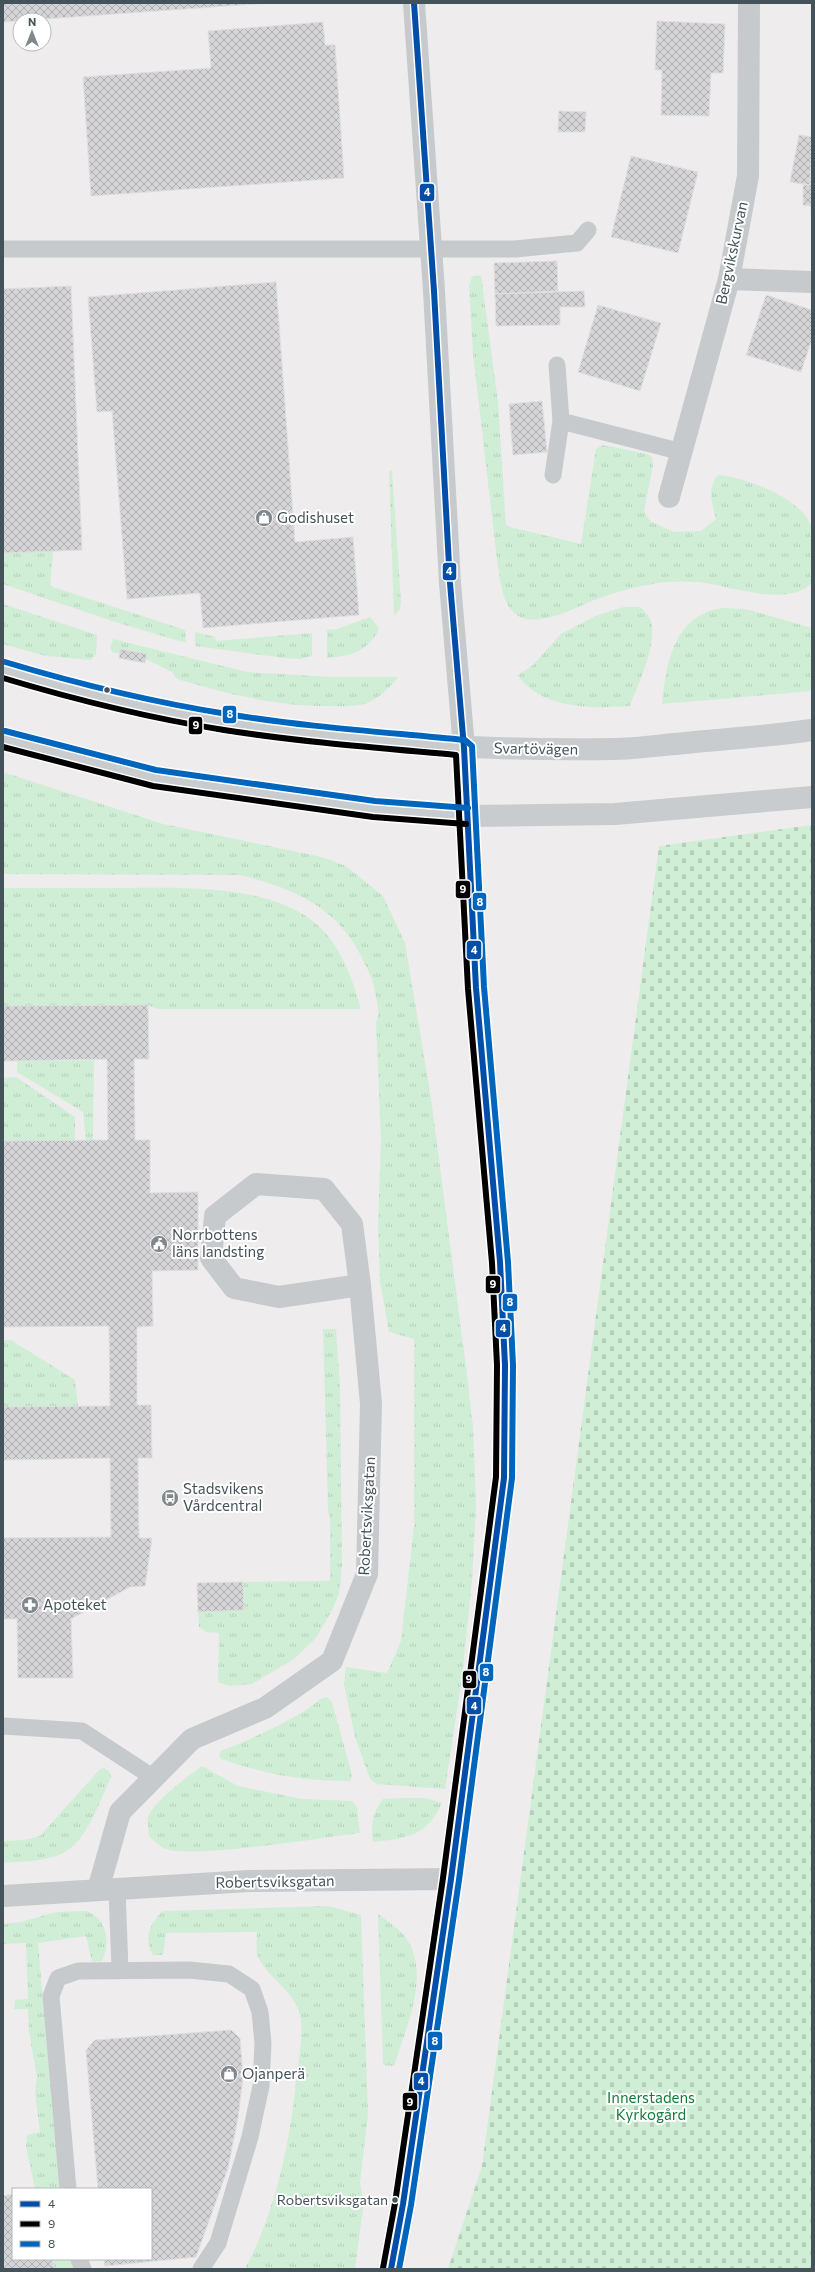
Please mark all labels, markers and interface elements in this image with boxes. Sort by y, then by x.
north arrow [12,12,52,52]
text: N [28,15,36,28]
line badge: 4 [419,183,435,202]
text: 4 [424,185,431,198]
street label: Bergvikskurvan [711,200,751,306]
shop icon: Godishuset [254,508,274,528]
place label: Godishuset [277,508,354,526]
line badge: 4 [442,562,457,581]
text: 4 [446,564,453,577]
unlabelled marker [102,685,112,695]
line badge: 8 [222,705,237,724]
text: 8 [227,707,234,720]
line badge: 9 [188,716,203,735]
text: 9 [193,718,200,731]
street label: Svartövägen [494,738,578,758]
line badge: 9 [455,880,471,899]
text: 9 [460,882,467,895]
line badge: 8 [472,892,487,911]
text: 8 [477,895,484,908]
line badge: 4 [466,940,482,960]
text: 4 [471,943,478,956]
place label: Norrbottens läns landsting [172,1225,264,1260]
public building icon: Norrbottens läns landsting [149,1234,169,1254]
line badge: 9 [485,1275,501,1294]
text: 9 [490,1277,497,1290]
line badge: 8 [502,1293,518,1312]
text: 8 [507,1295,514,1308]
line badge: 4 [495,1319,511,1338]
text: 4 [500,1321,507,1334]
street label: Robertsviksgatan [354,1456,378,1576]
place label: Stadsvikens Vårdcentral [183,1479,264,1514]
bus stop icon: Stadsvikens Vårdcentral [160,1488,180,1508]
pharmacy icon: Apoteket [20,1595,40,1615]
place label: Apoteket [43,1595,107,1613]
line badge: 8 [479,1663,494,1682]
text: 8 [483,1665,490,1678]
line badge: 9 [462,1670,477,1689]
text: 9 [466,1672,473,1685]
line badge: 4 [466,1696,482,1715]
text: 4 [471,1699,478,1712]
street label: Robertsviksgatan [215,1871,335,1891]
line badge: 8 [427,2031,443,2051]
text: 8 [432,2034,439,2047]
shop icon: Ojanperä [219,2064,239,2084]
place label: Ojanperä [242,2064,305,2082]
line badge: 4 [413,2072,429,2091]
text: 4 [418,2074,425,2087]
park label: Innerstadens Kyrkogård [607,2088,695,2123]
line badge: 9 [402,2092,418,2111]
text: 9 [407,2095,414,2108]
legend [12,2188,152,2260]
place label: Robertsviksgatan [277,2191,388,2208]
marker: Robertsviksgatan [390,2195,400,2205]
text: 4 [48,2196,55,2210]
text: 9 [48,2216,55,2230]
text: 8 [48,2236,55,2250]

